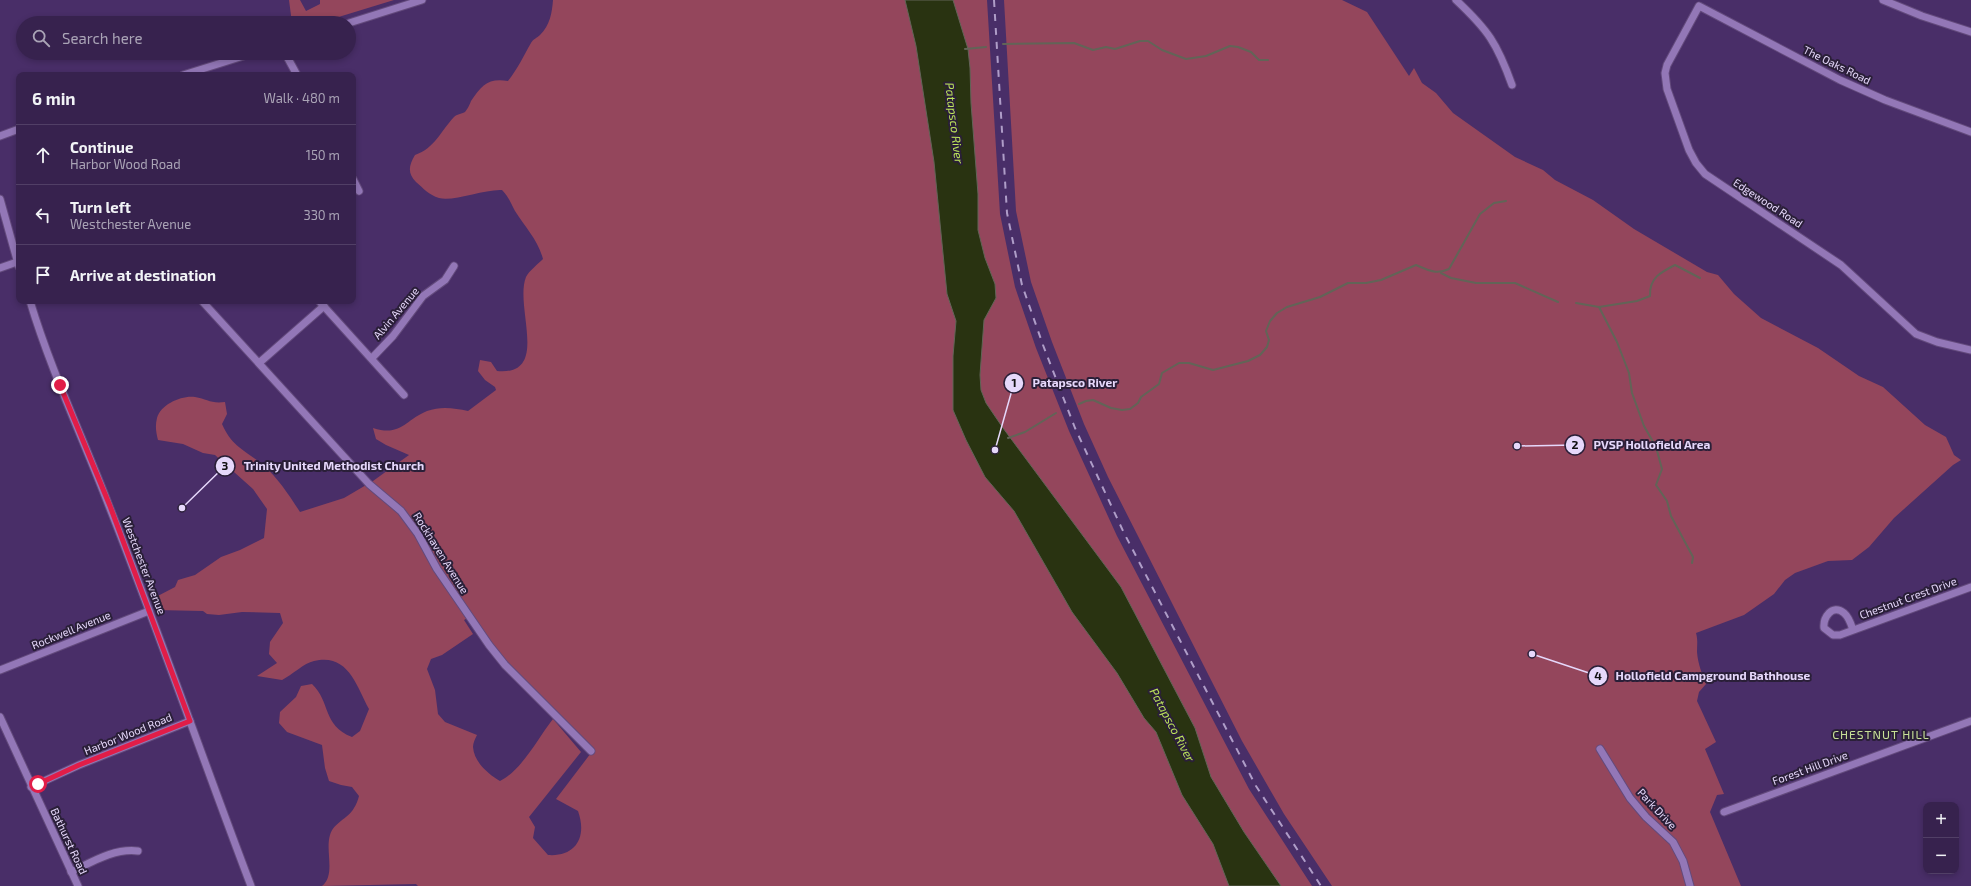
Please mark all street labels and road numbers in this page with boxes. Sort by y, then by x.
street label: The Oaks Road [1801,43,1873,87]
street label: Edgewood Road [1731,175,1805,230]
street label: Alvin Avenue [370,284,421,341]
street label: Rockhaven Avenue [411,510,472,596]
street label: Westchester Avenue [120,516,169,616]
street label: Chestnut Crest Drive [1857,574,1958,621]
street label: Rockwell Avenue [29,608,112,651]
street label: Harbor Wood Road [82,710,174,757]
street label: Forest Hill Drive [1770,748,1849,787]
street label: Park Drive [1635,786,1680,832]
street label: Bathurst Road [48,806,90,876]

